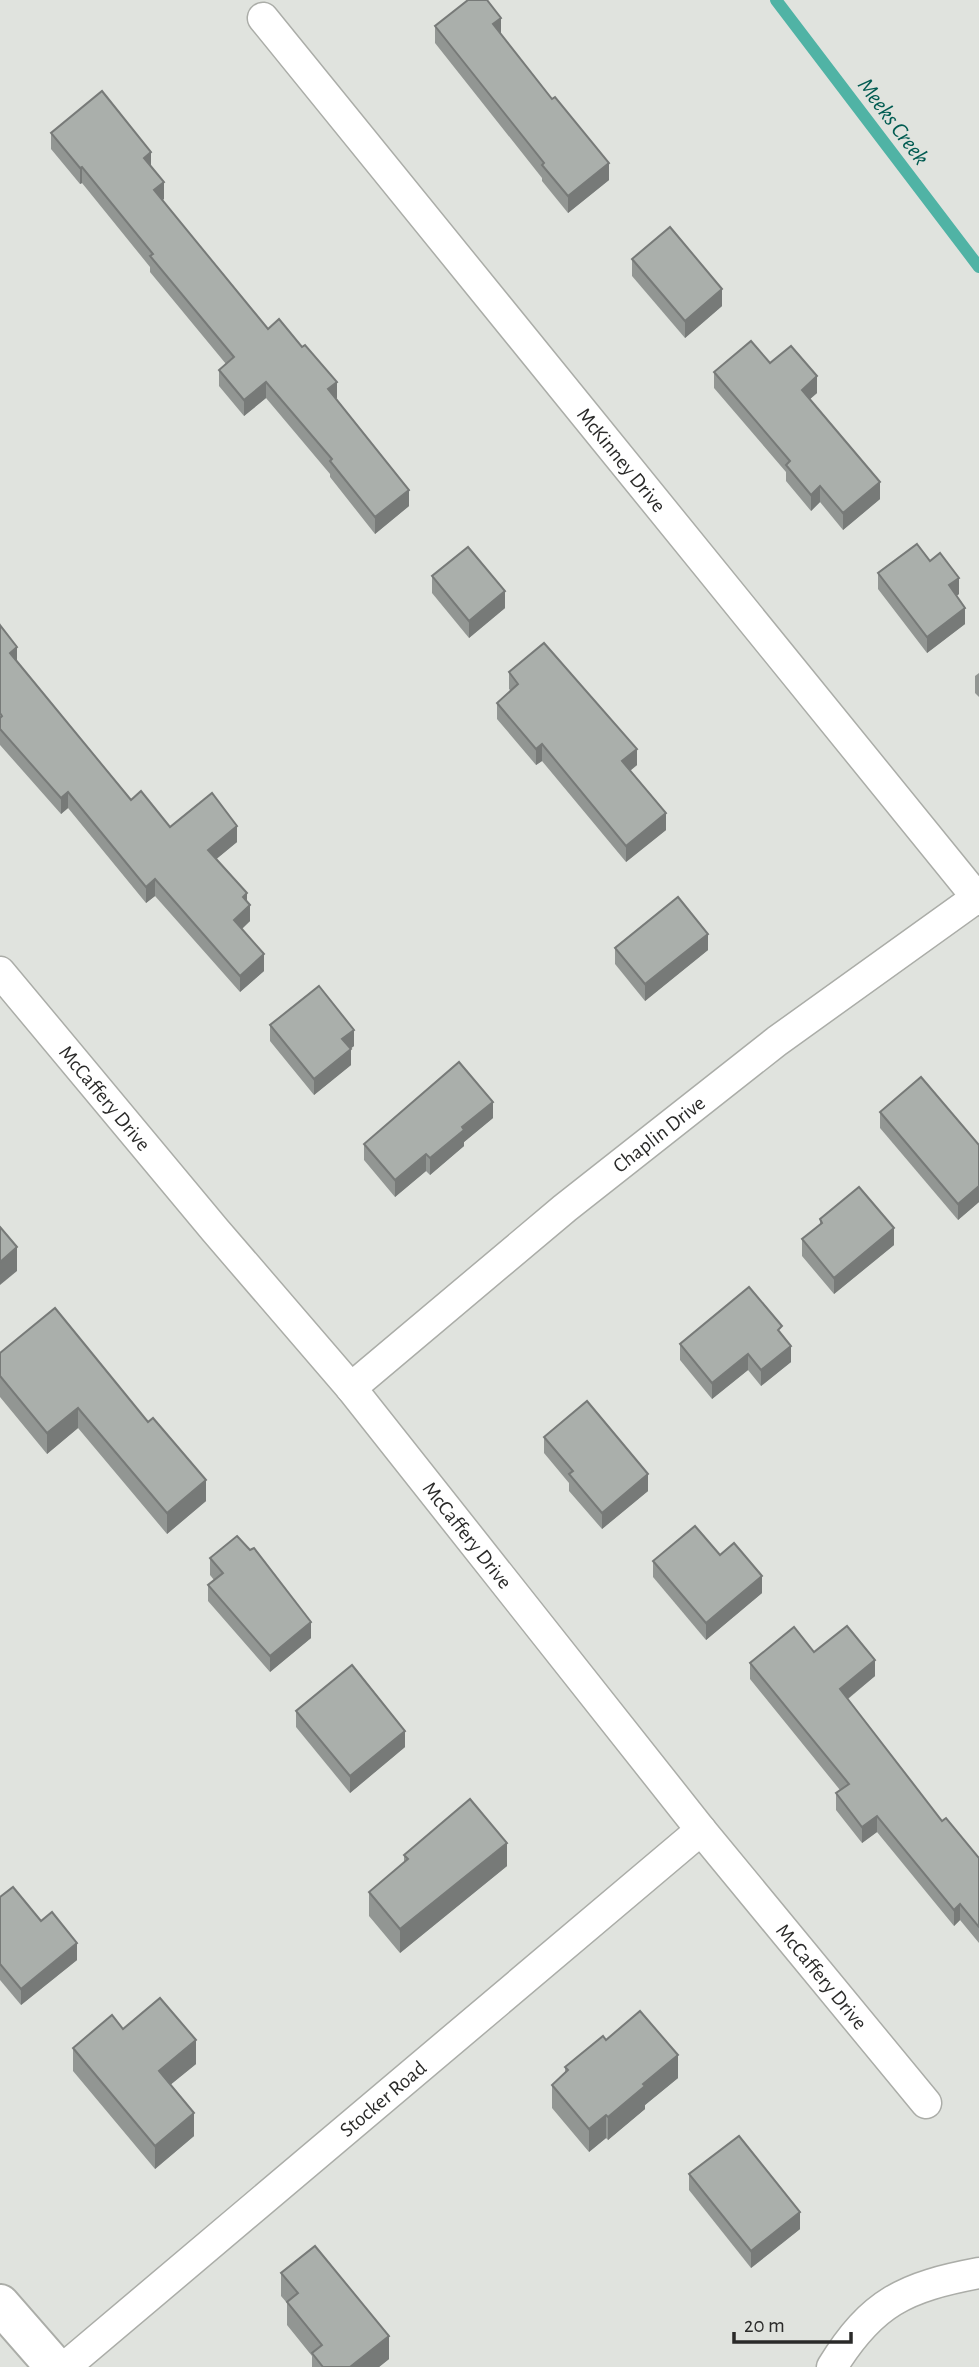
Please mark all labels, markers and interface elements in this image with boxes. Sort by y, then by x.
water label: Meeks Creek [853,74,933,170]
street label: McKinney Drive [573,404,670,516]
street label: McCaffery Drive [55,1042,154,1155]
street label: Chaplin Drive [609,1092,709,1177]
street label: McCaffery Drive [419,1478,516,1593]
street label: McCaffery Drive [772,1920,871,2034]
street label: Stocker Road [336,2057,430,2141]
scale bar [734,2300,851,2344]
text: 20 m [744,2315,785,2336]

